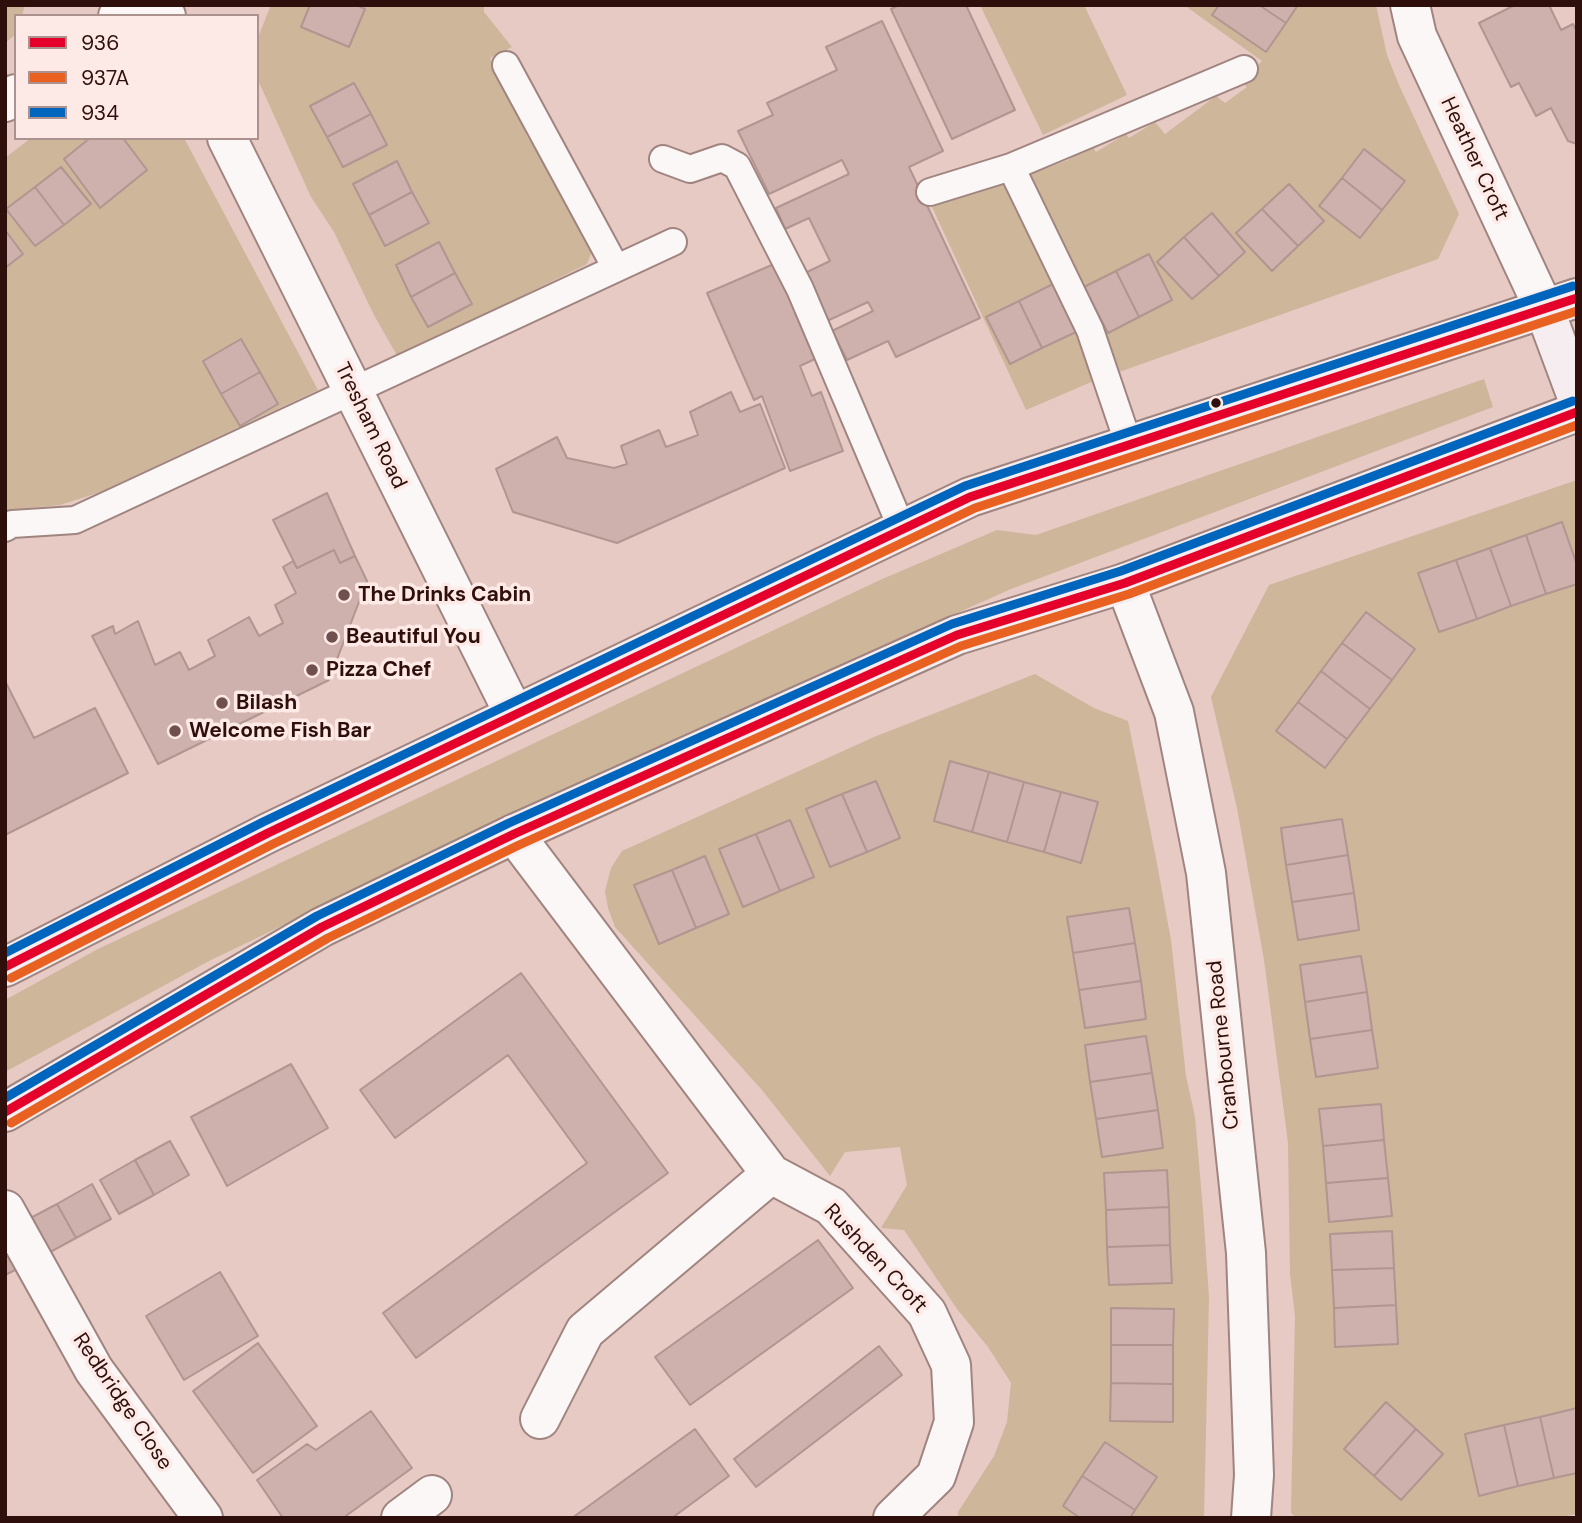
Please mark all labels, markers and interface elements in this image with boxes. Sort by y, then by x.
legend [14,14,259,140]
text: 936 [81,29,119,57]
text: 937A [81,64,129,92]
street label: Heather Croft [1434,93,1514,225]
text: 934 [81,99,119,127]
street label: Tresham Road [329,359,411,493]
unlabelled marker [1209,396,1223,410]
place label: The Drinks Cabin [358,582,531,608]
marker: The Drinks Cabin [336,587,352,603]
place label: Beautiful You [346,624,481,650]
marker: Beautiful You [324,629,340,645]
place label: Pizza Chef [326,657,431,683]
marker: Pizza Chef [304,662,320,678]
place label: Bilash [236,690,297,716]
marker: Bilash [214,695,230,711]
place label: Welcome Fish Bar [189,718,371,744]
marker: Welcome Fish Bar [167,723,183,739]
street label: Cranbourne Road [1203,959,1245,1131]
street label: Rushden Croft [818,1199,932,1319]
street label: Redbridge Close [67,1329,177,1475]

